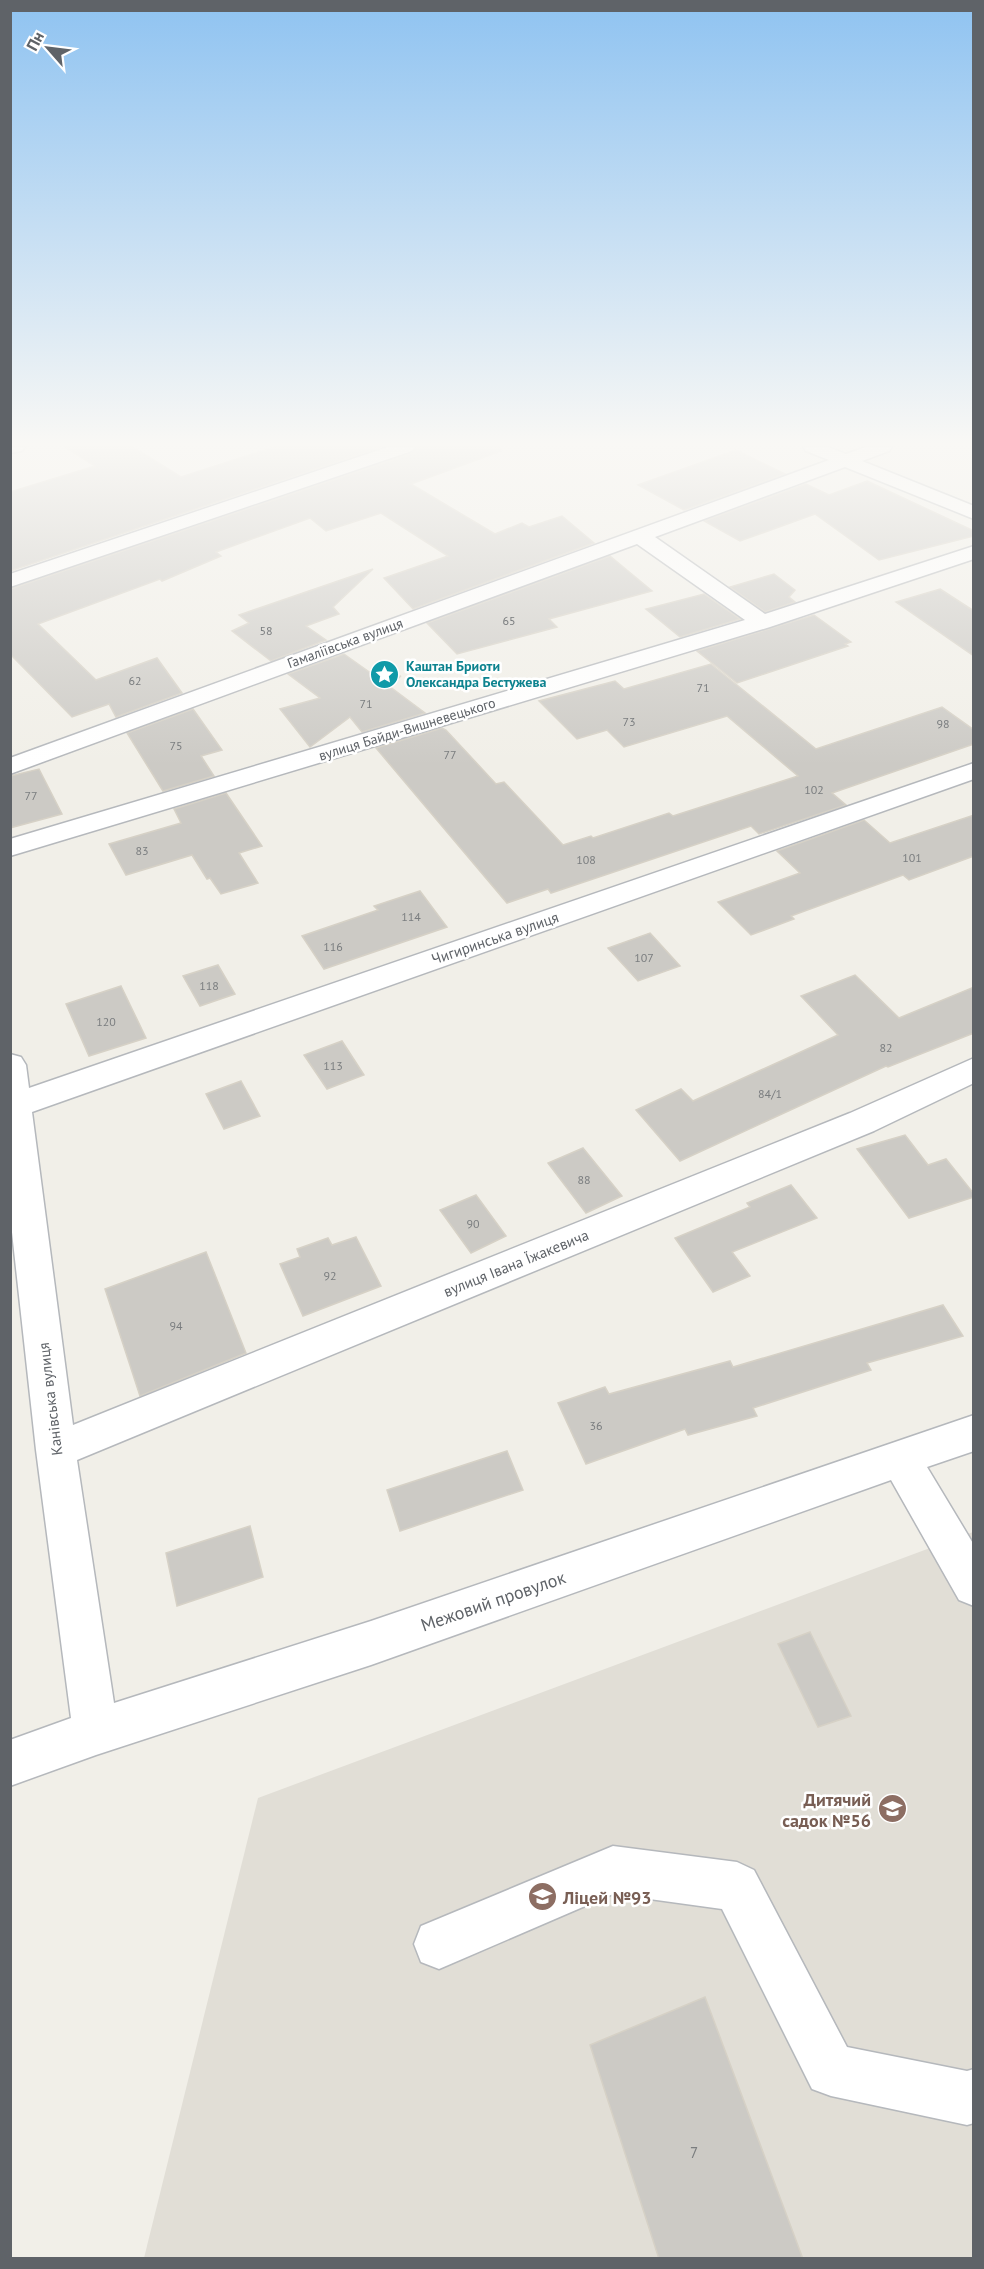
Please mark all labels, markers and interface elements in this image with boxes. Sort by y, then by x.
north arrow [18,18,78,78]
text: Пн [22,28,48,54]
house number: 65 [502,613,516,628]
street label: Гамаліївська вулиця [285,614,405,672]
house number: 58 [259,623,273,638]
place label: Каштан Бриоти Олександра Бестужева [406,657,546,691]
place icon: Каштан Бриоти Олександра Бестужева [369,658,401,690]
house number: 62 [128,673,142,688]
house number: 71 [696,680,710,695]
street label: вулиця Байди-Вишневецького [316,693,498,765]
house number: 71 [359,696,373,711]
house number: 73 [622,714,636,729]
house number: 98 [936,716,950,731]
house number: 75 [169,738,183,753]
house number: 77 [443,747,457,762]
house number: 102 [804,782,824,797]
house number: 77 [24,788,38,803]
house number: 83 [135,843,149,858]
house number: 101 [902,850,922,865]
house number: 108 [576,852,596,867]
street label: Чигиринська вулиця [429,907,561,969]
house number: 114 [401,909,421,924]
house number: 116 [323,939,343,954]
house number: 107 [634,950,654,965]
house number: 118 [199,978,219,993]
house number: 120 [96,1014,116,1029]
house number: 82 [879,1040,893,1055]
house number: 113 [323,1058,343,1073]
house number: 84/1 [758,1086,782,1101]
house number: 88 [577,1172,591,1187]
house number: 90 [466,1216,480,1231]
street label: вулиця Івана Їжакевича [441,1225,591,1301]
house number: 92 [323,1268,337,1283]
house number: 94 [169,1318,183,1333]
street label: Канівська вулиця [34,1341,66,1457]
house number: 36 [589,1418,603,1433]
street label: Межовий провулок [418,1565,569,1637]
place label: Дитячий садок №56 [782,1788,871,1832]
school or university icon: Дитячий садок №56 [876,1793,908,1825]
school or university icon: Ліцей №93 [526,1881,558,1913]
place label: Ліцей №93 [562,1886,652,1909]
house number: 7 [690,2143,698,2162]

